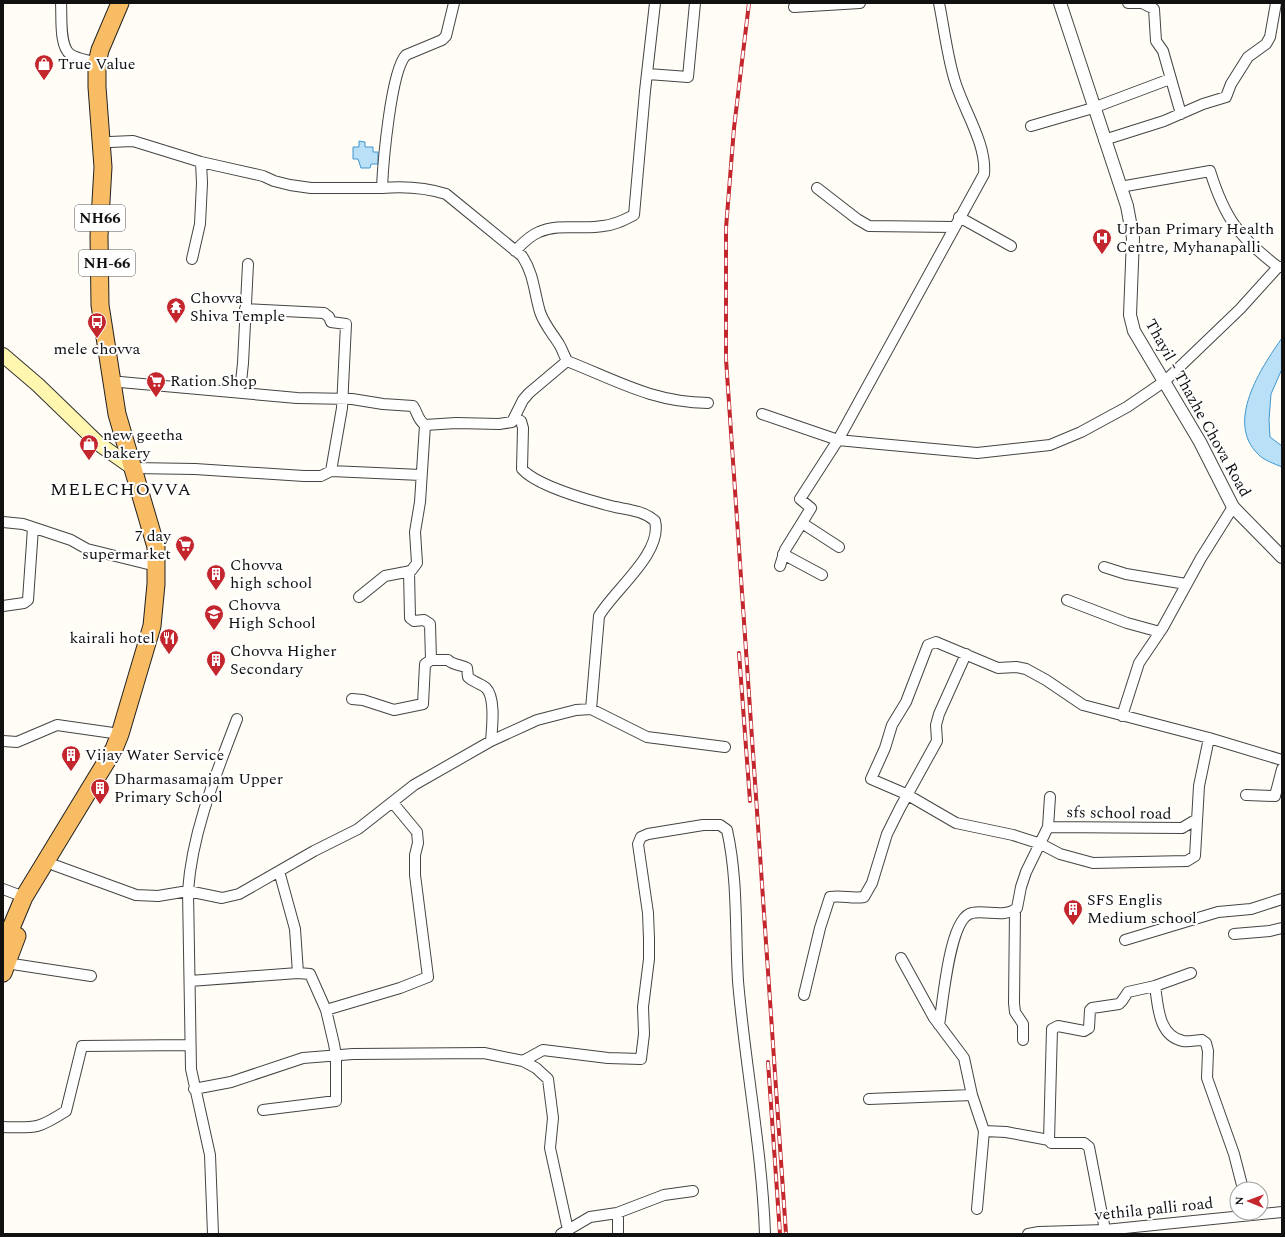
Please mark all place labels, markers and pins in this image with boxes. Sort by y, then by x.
place label: True Value [58,52,136,76]
shop icon: True Value [33,53,55,81]
place label: Urban Primary Health Centre, Myhanapalli [1116,217,1274,259]
hospital icon: Urban Primary Health Centre, Myhanapalli [1091,227,1113,255]
place label: Chovva Shiva Temple [190,286,285,328]
temple icon: Chovva Shiva Temple [165,296,187,324]
bus stop icon: mele chovva [86,311,108,339]
place label: mele chovva [54,337,141,361]
place label: Ration Shop [170,369,257,393]
supermarket icon: Ration Shop [145,370,167,398]
place label: new geetha bakery [103,423,183,465]
shop icon: new geetha bakery [78,433,100,461]
place label: 7 day supermarket [82,524,172,566]
supermarket icon: 7 day supermarket [174,534,196,562]
place label: Chovva high school [230,553,312,595]
building icon: Chovva high school [205,563,227,591]
place label: Chovva High School [228,593,316,635]
school or university icon: Chovva High School [203,603,225,631]
place label: kairali hotel [69,626,155,650]
restaurant icon: kairali hotel [158,627,180,655]
place label: Chovva Higher Secondary [230,639,337,681]
building icon: Chovva Higher Secondary [205,649,227,677]
place label: Vijay Water Service [85,743,224,767]
building icon: Vijay Water Service [60,744,82,772]
place label: Dharmasamajam Upper Primary School [114,767,283,809]
building icon: Dharmasamajam Upper Primary School [89,777,111,805]
place label: SFS Englis Medium school [1087,888,1197,930]
building icon: SFS Englis Medium school [1062,898,1084,926]

